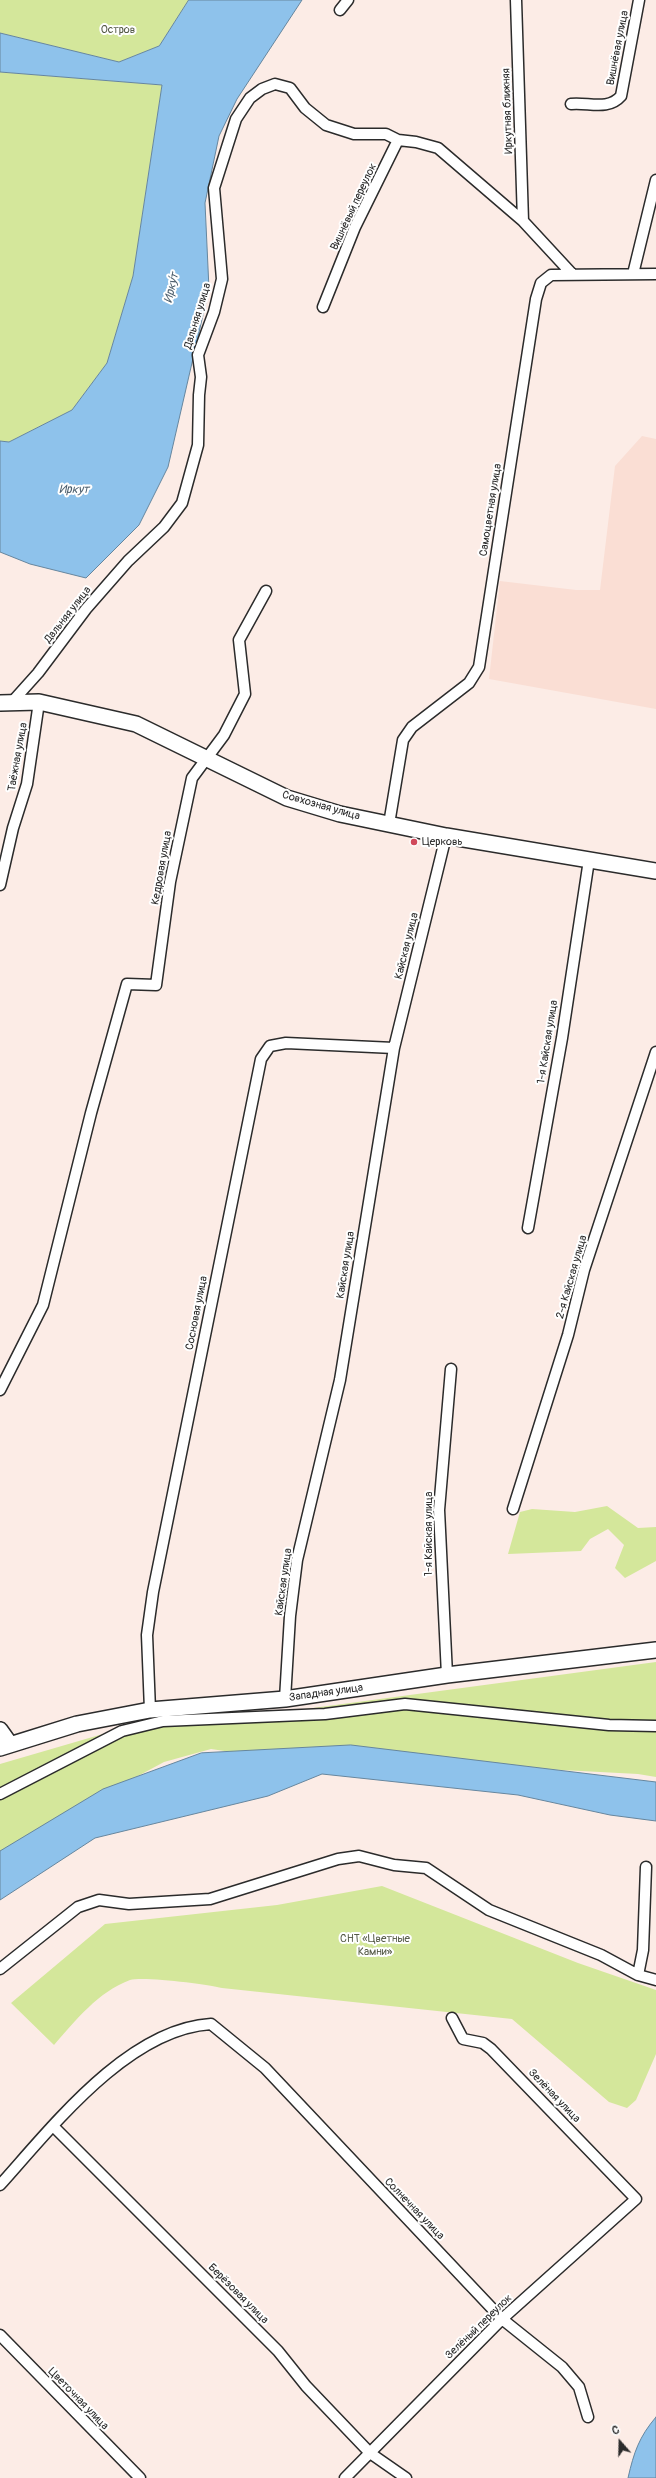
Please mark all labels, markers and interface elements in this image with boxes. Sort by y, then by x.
street label: Вишнёвая улица [604,10,632,86]
park label: Остров [101,23,135,37]
street label: Иркутная ближняя [500,68,516,154]
street label: Вишнёвый переулок [328,162,380,252]
water label: Ирку́т [162,272,182,304]
street label: Дальняя улица [182,281,214,351]
street label: Самоцветная улица [477,463,505,557]
water label: Иркут [59,483,89,497]
street label: Дальняя улица [42,584,94,646]
street label: Таёжная улица [5,722,31,792]
street label: Совхозная улица [281,789,361,823]
street label: Кедровая улица [149,830,175,906]
place label: Церковь [422,835,462,849]
marker: Церковь [409,837,419,847]
street label: Кайская улица [392,911,422,981]
street label: 1-я Кайская улица [535,999,561,1085]
street label: Кайская улица [334,1230,358,1300]
street label: 2-я Кайская улица [554,1234,590,1320]
street label: Сосновая улица [183,1275,211,1351]
street label: 1-я Кайская улица [422,1492,436,1576]
street label: Кайская улица [273,1547,295,1617]
street label: Западная улица [288,1681,364,1705]
park label: СНТ «Цветные Камни» [340,1932,410,1958]
street label: Зелёная улица [525,2066,583,2126]
street label: Солнечная улица [381,2175,447,2243]
street label: Берёзовая улица [205,2261,271,2327]
street label: Зелёный переулок [443,2292,515,2362]
street label: Цветочная улица [45,2365,111,2433]
north arrow [600,2422,640,2462]
text: С [610,2423,621,2438]

